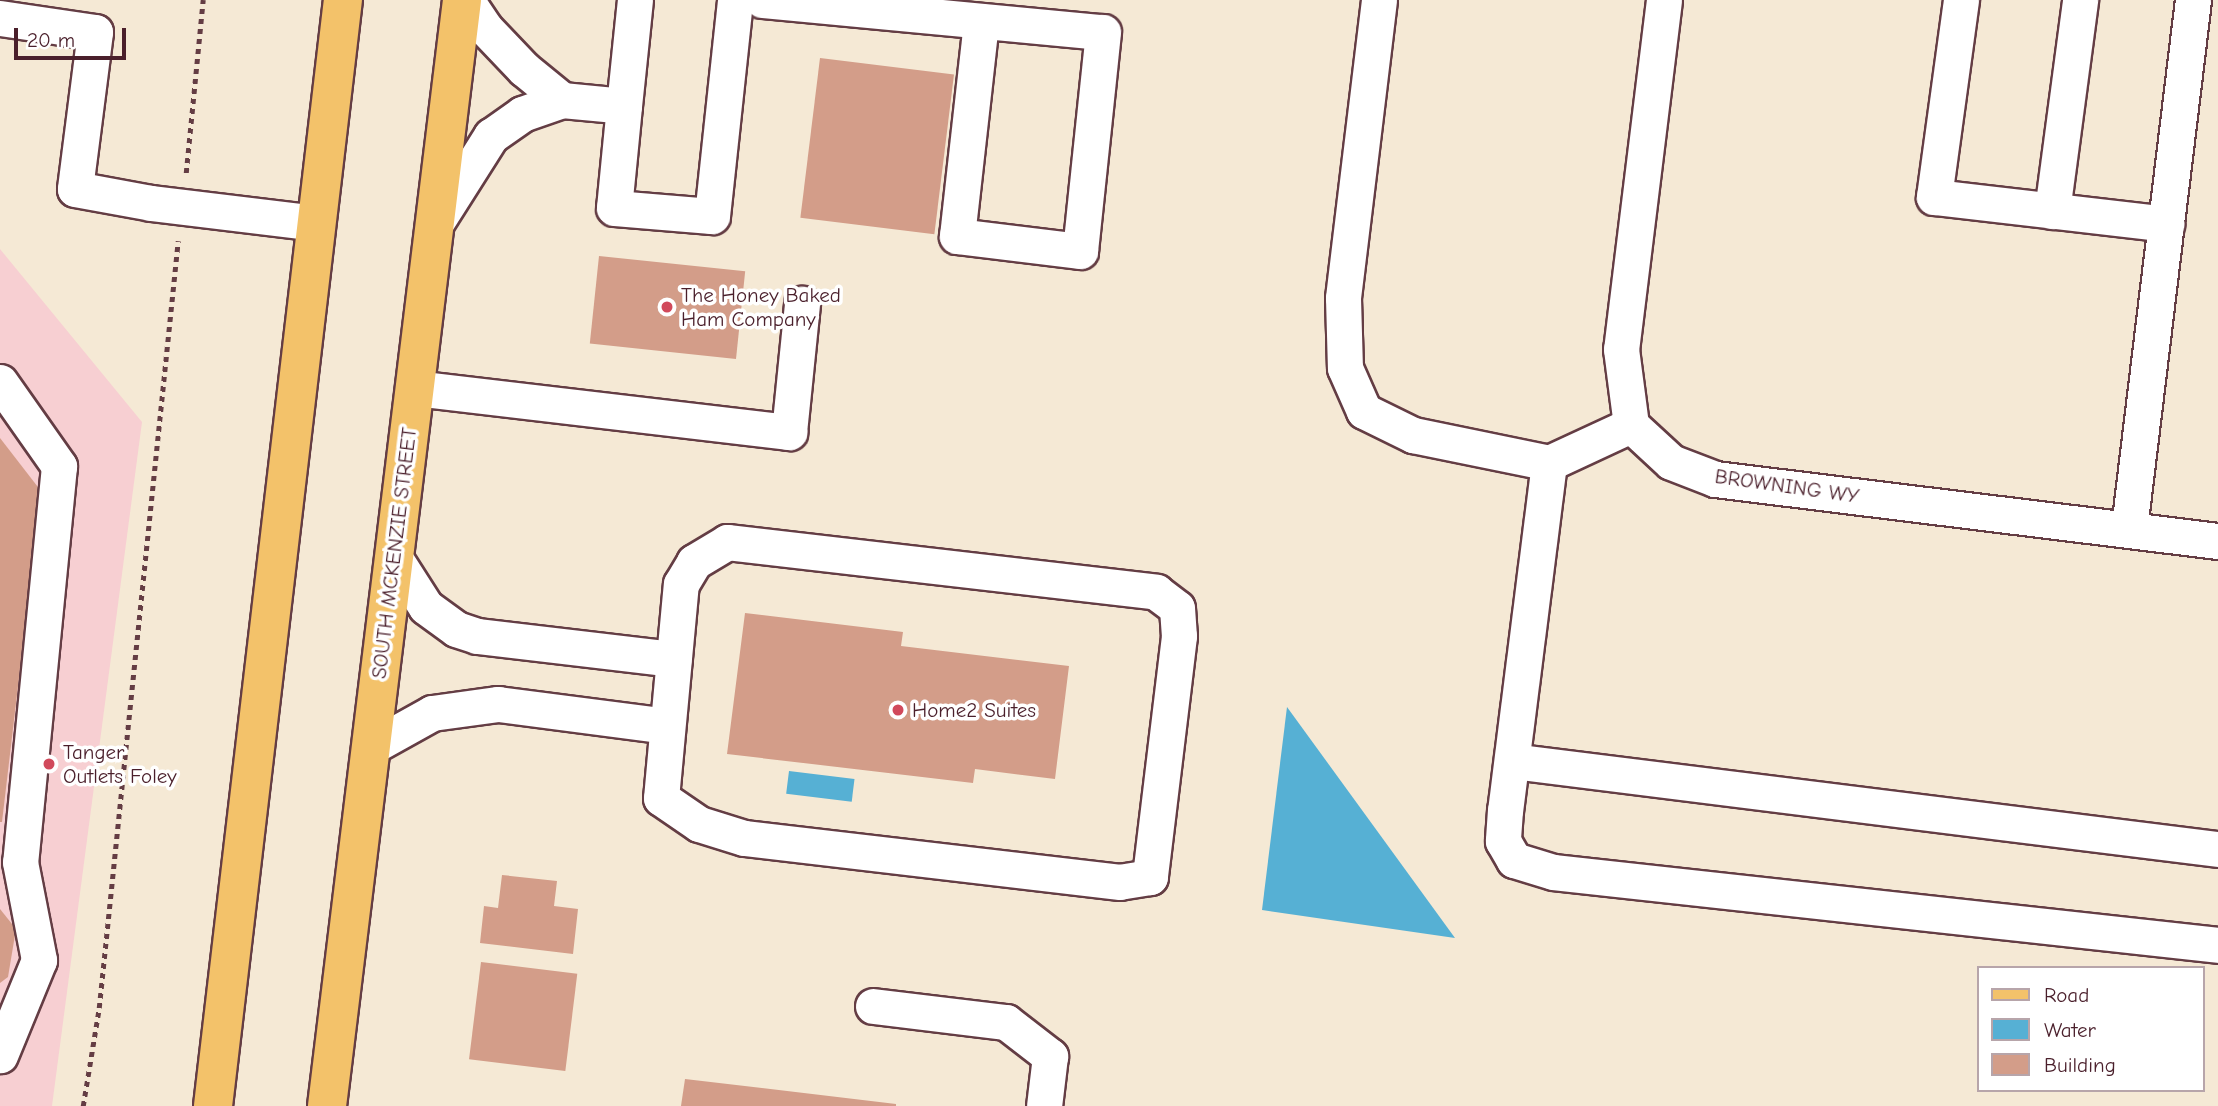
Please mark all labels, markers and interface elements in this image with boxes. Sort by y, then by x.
scale bar [18,14,130,58]
text: 20 m [27,28,75,52]
place label: The Honey Baked Ham Company [681,282,841,332]
marker: The Honey Baked Ham Company [659,299,675,315]
street label: SOUTH MCKENZIE STREET [366,426,422,680]
street label: BROWNING WY [1713,463,1861,509]
place label: Home2 Suites [912,697,1036,723]
marker: Home2 Suites [890,702,906,718]
place label: Tanger Outlets Foley [63,739,177,789]
marker: Tanger Outlets Foley [41,756,57,772]
legend [1976,966,2204,1092]
text: Road [2044,983,2089,1007]
text: Water [2044,1018,2096,1042]
text: Building [2044,1053,2116,1077]

